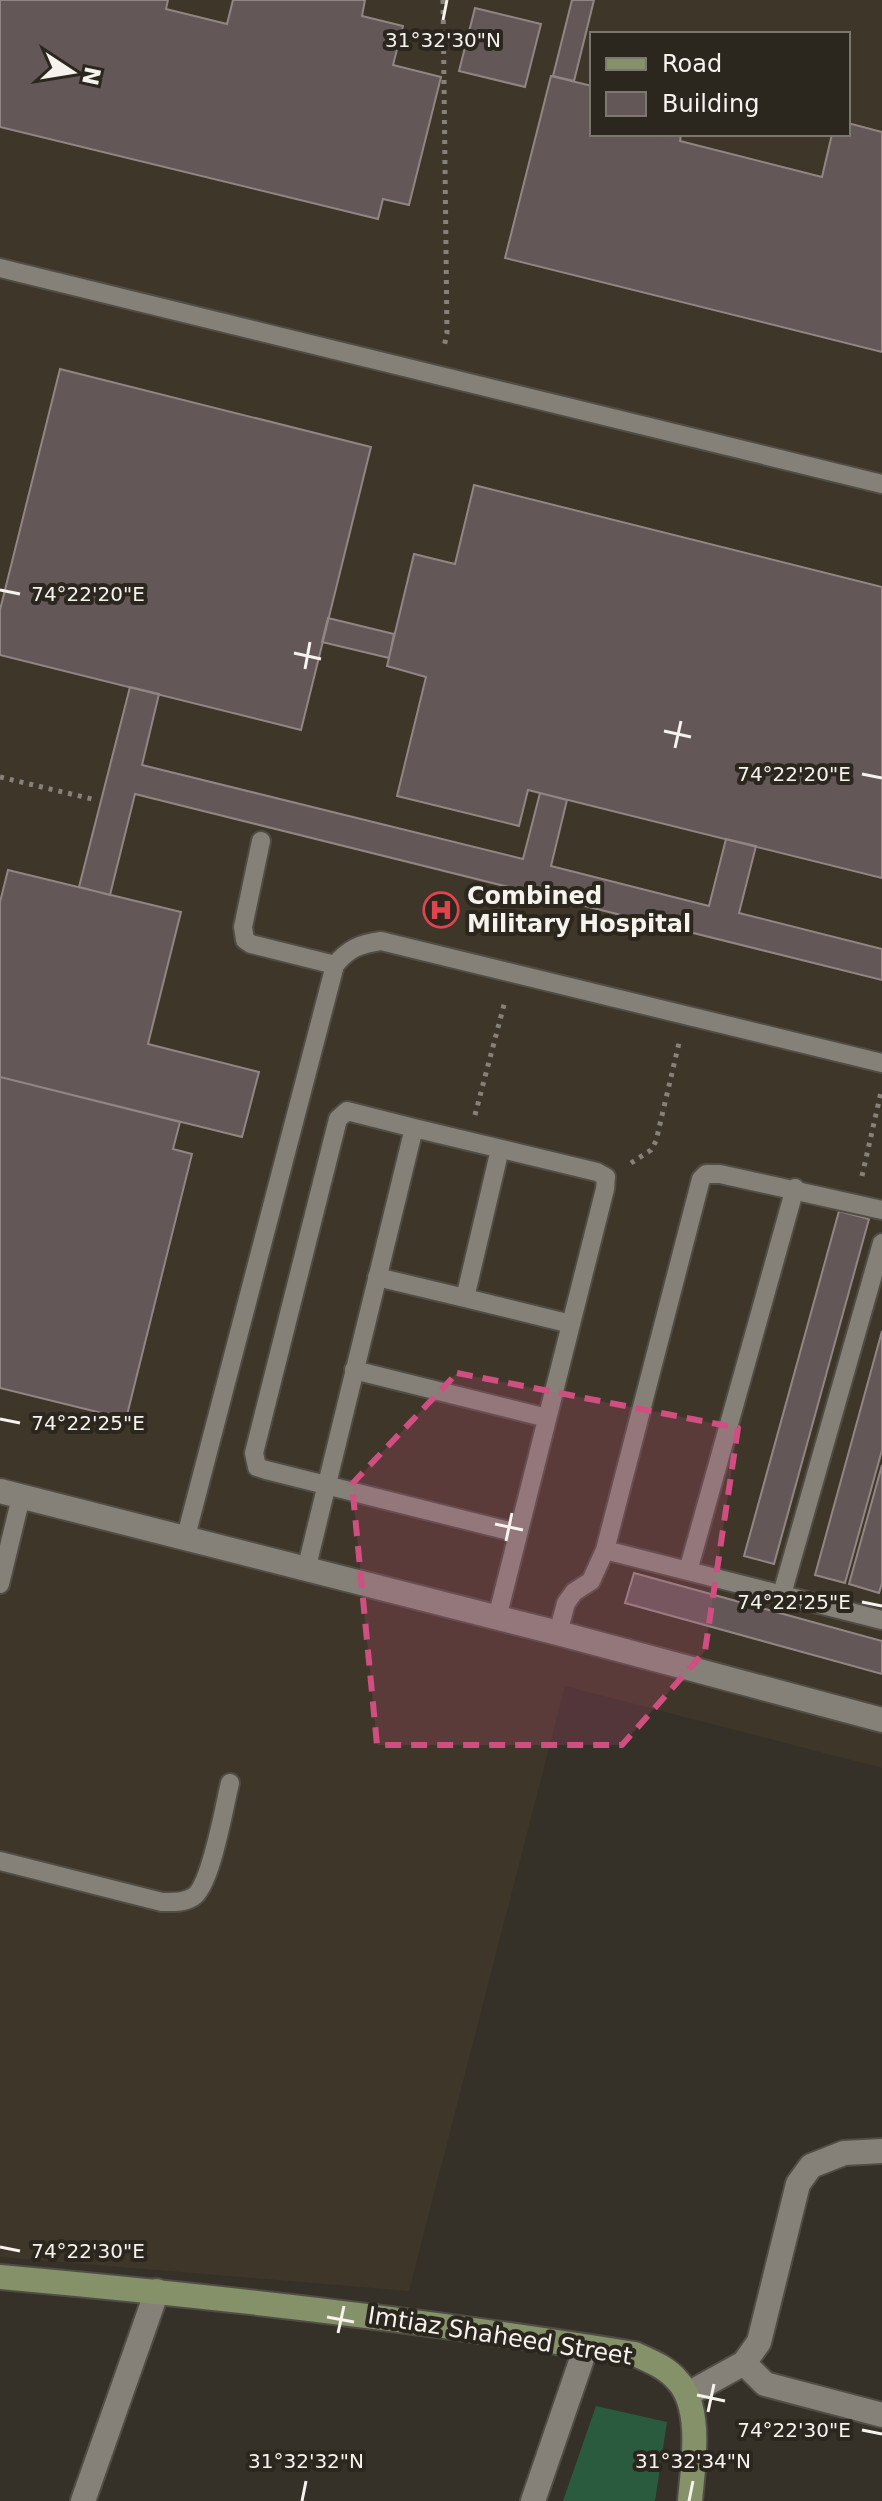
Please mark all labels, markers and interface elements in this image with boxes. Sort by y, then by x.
text: 31°32'30"N [385,28,501,52]
north arrow [32,32,112,112]
legend [590,32,850,136]
text: Road [662,50,722,78]
text: N [77,64,105,88]
text: Building [662,90,759,118]
text: 74°22'20"E [31,582,145,606]
text: 74°22'20"E [737,762,851,786]
place label: Combined Military Hospital [467,882,691,938]
hospital icon: Combined Military Hospital [422,891,460,929]
text: 74°22'25"E [31,1411,145,1435]
text: 74°22'25"E [737,1590,851,1614]
text: 74°22'30"E [31,2239,145,2263]
street label: Imtiaz Shaheed Street [366,2301,634,2371]
text: 74°22'30"E [737,2418,851,2442]
text: 31°32'32"N [248,2449,364,2473]
text: 31°32'34"N [635,2449,751,2473]

